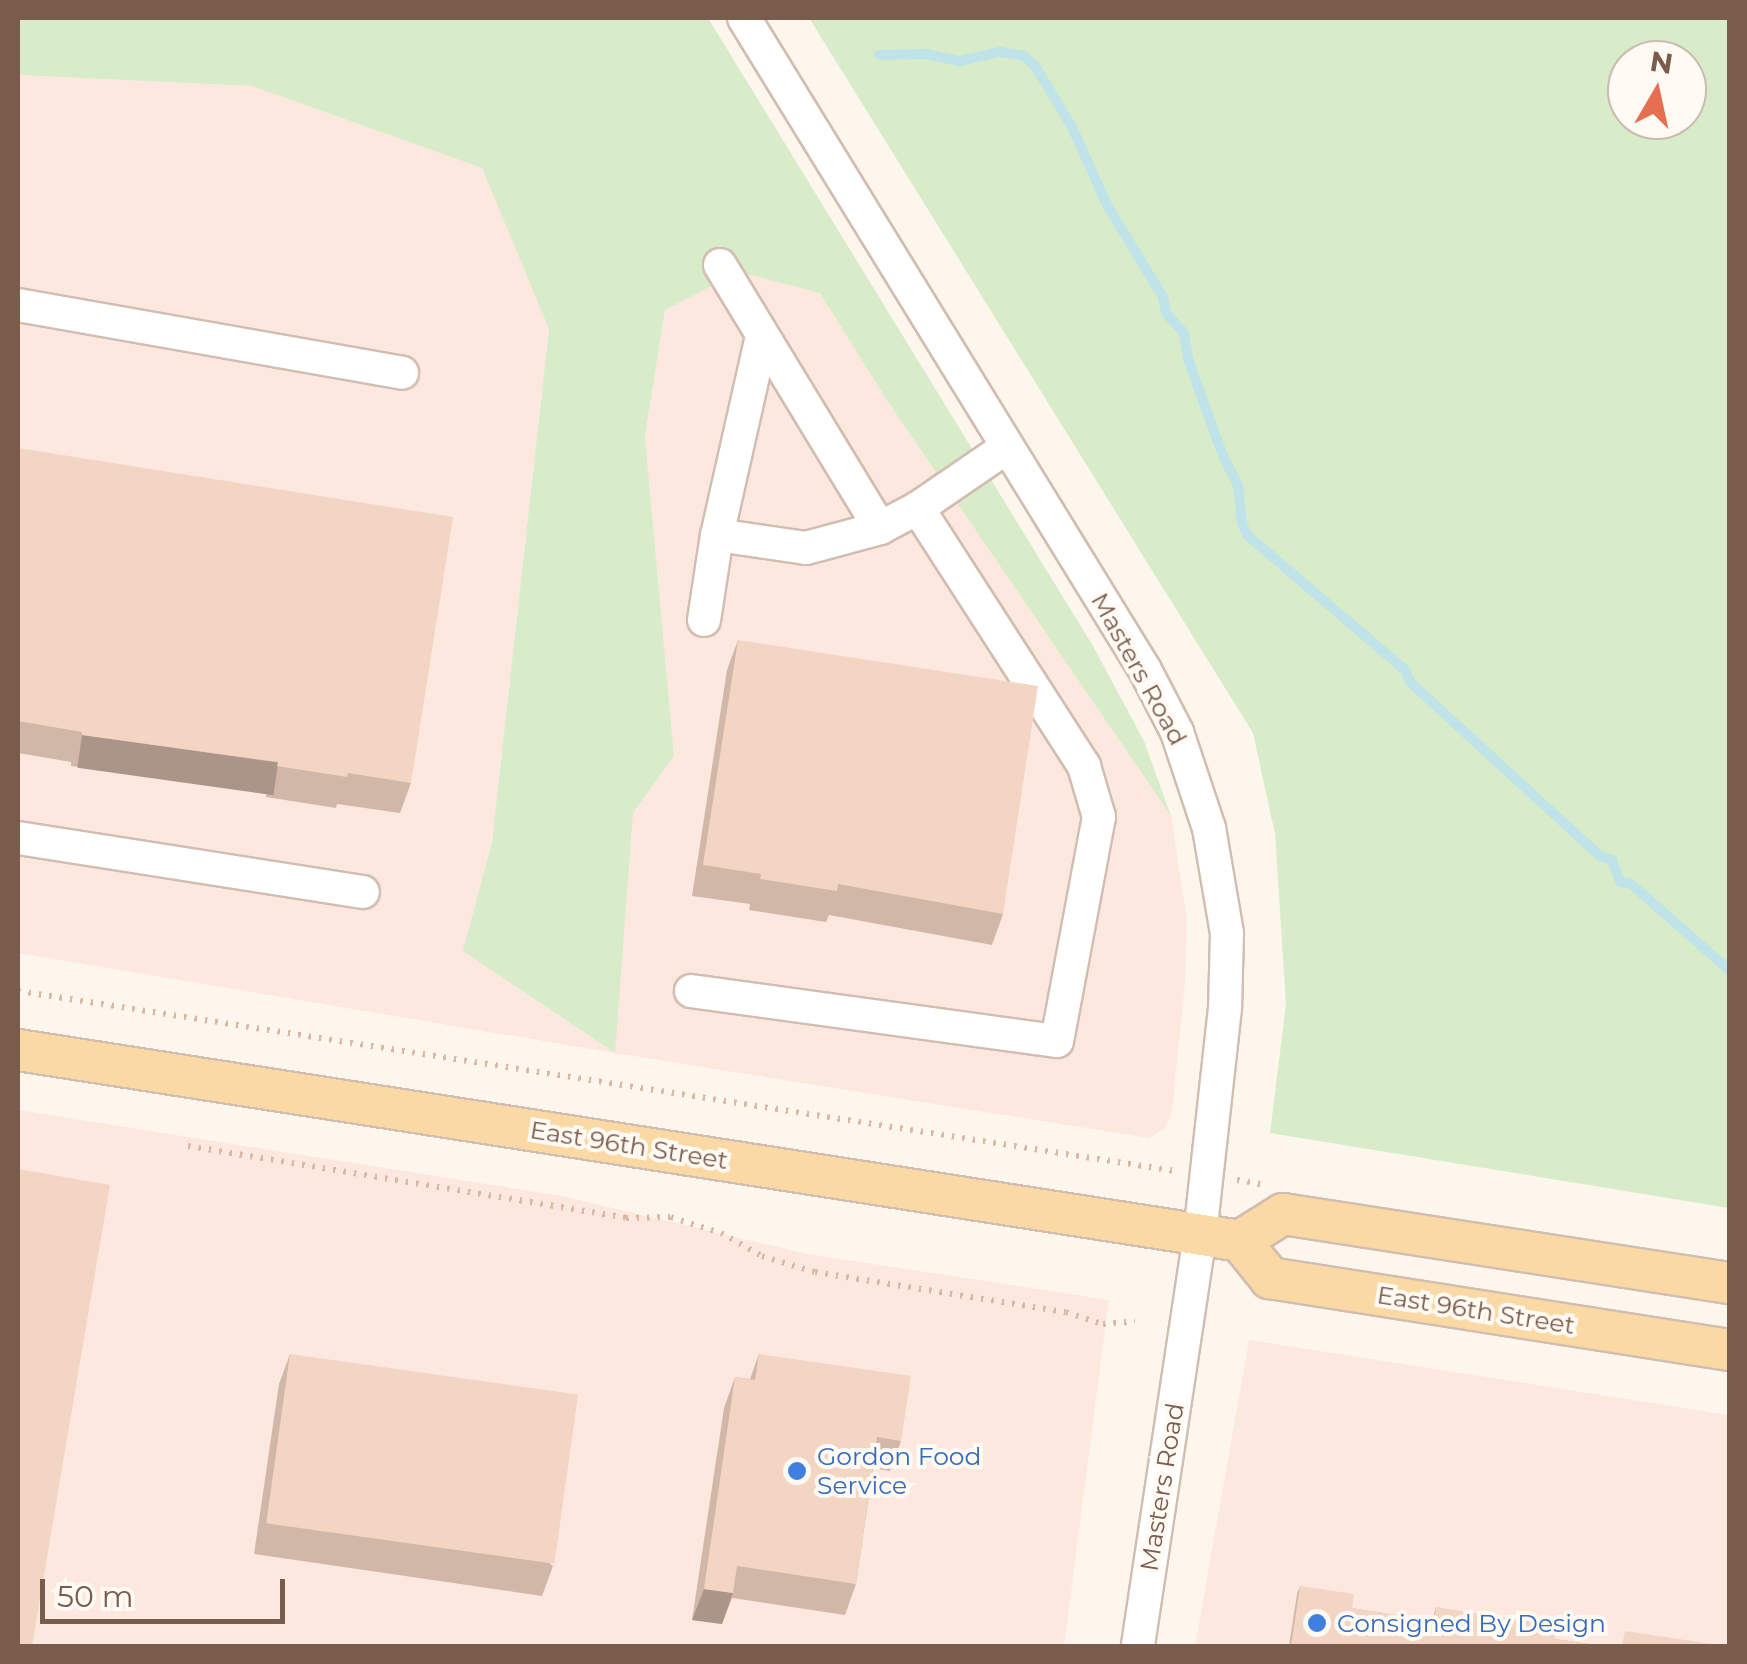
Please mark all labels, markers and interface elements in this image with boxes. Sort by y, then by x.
north arrow [1607,40,1707,140]
text: N [1648,44,1675,81]
street label: Masters Road [1085,588,1193,750]
street label: East 96th Street [528,1115,730,1175]
street label: East 96th Street [1375,1280,1577,1340]
street label: Masters Road [1134,1401,1190,1573]
place label: Gordon Food Service [817,1442,981,1501]
marker: Gordon Food Service [786,1460,808,1482]
scale bar [45,1559,290,1621]
text: 50 m [57,1578,134,1615]
place label: Consigned By Design [1337,1608,1606,1638]
marker: Consigned By Design [1306,1612,1328,1634]

